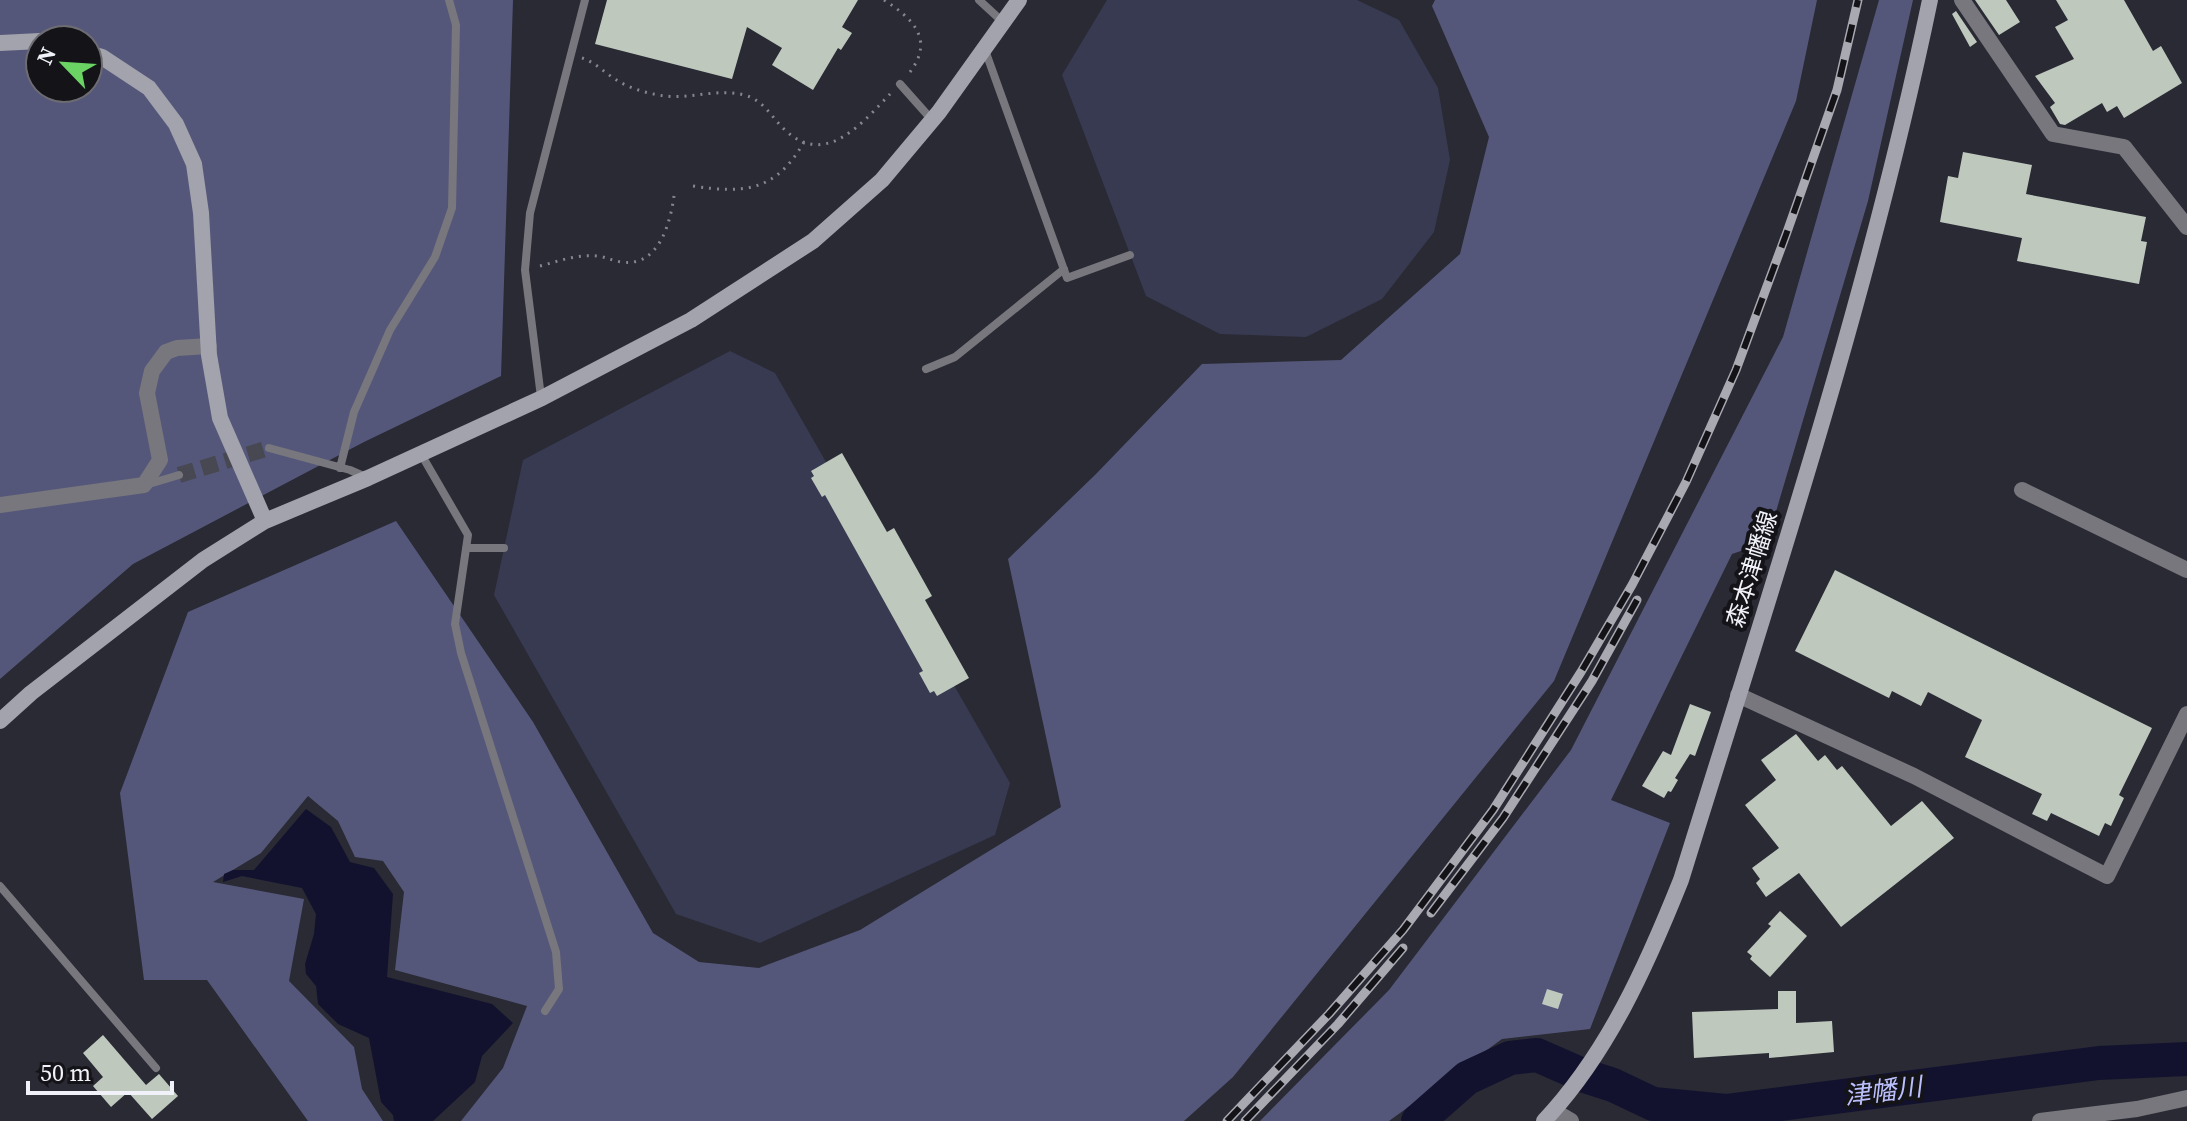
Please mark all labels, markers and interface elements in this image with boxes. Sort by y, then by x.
north arrow [24,24,104,104]
text: N [29,42,63,69]
street label: 森本津幡線 [1718,507,1785,631]
scale bar [28,1045,172,1095]
text: 50 m [40,1056,91,1089]
water label: 津幡川 [1842,1068,1927,1114]

